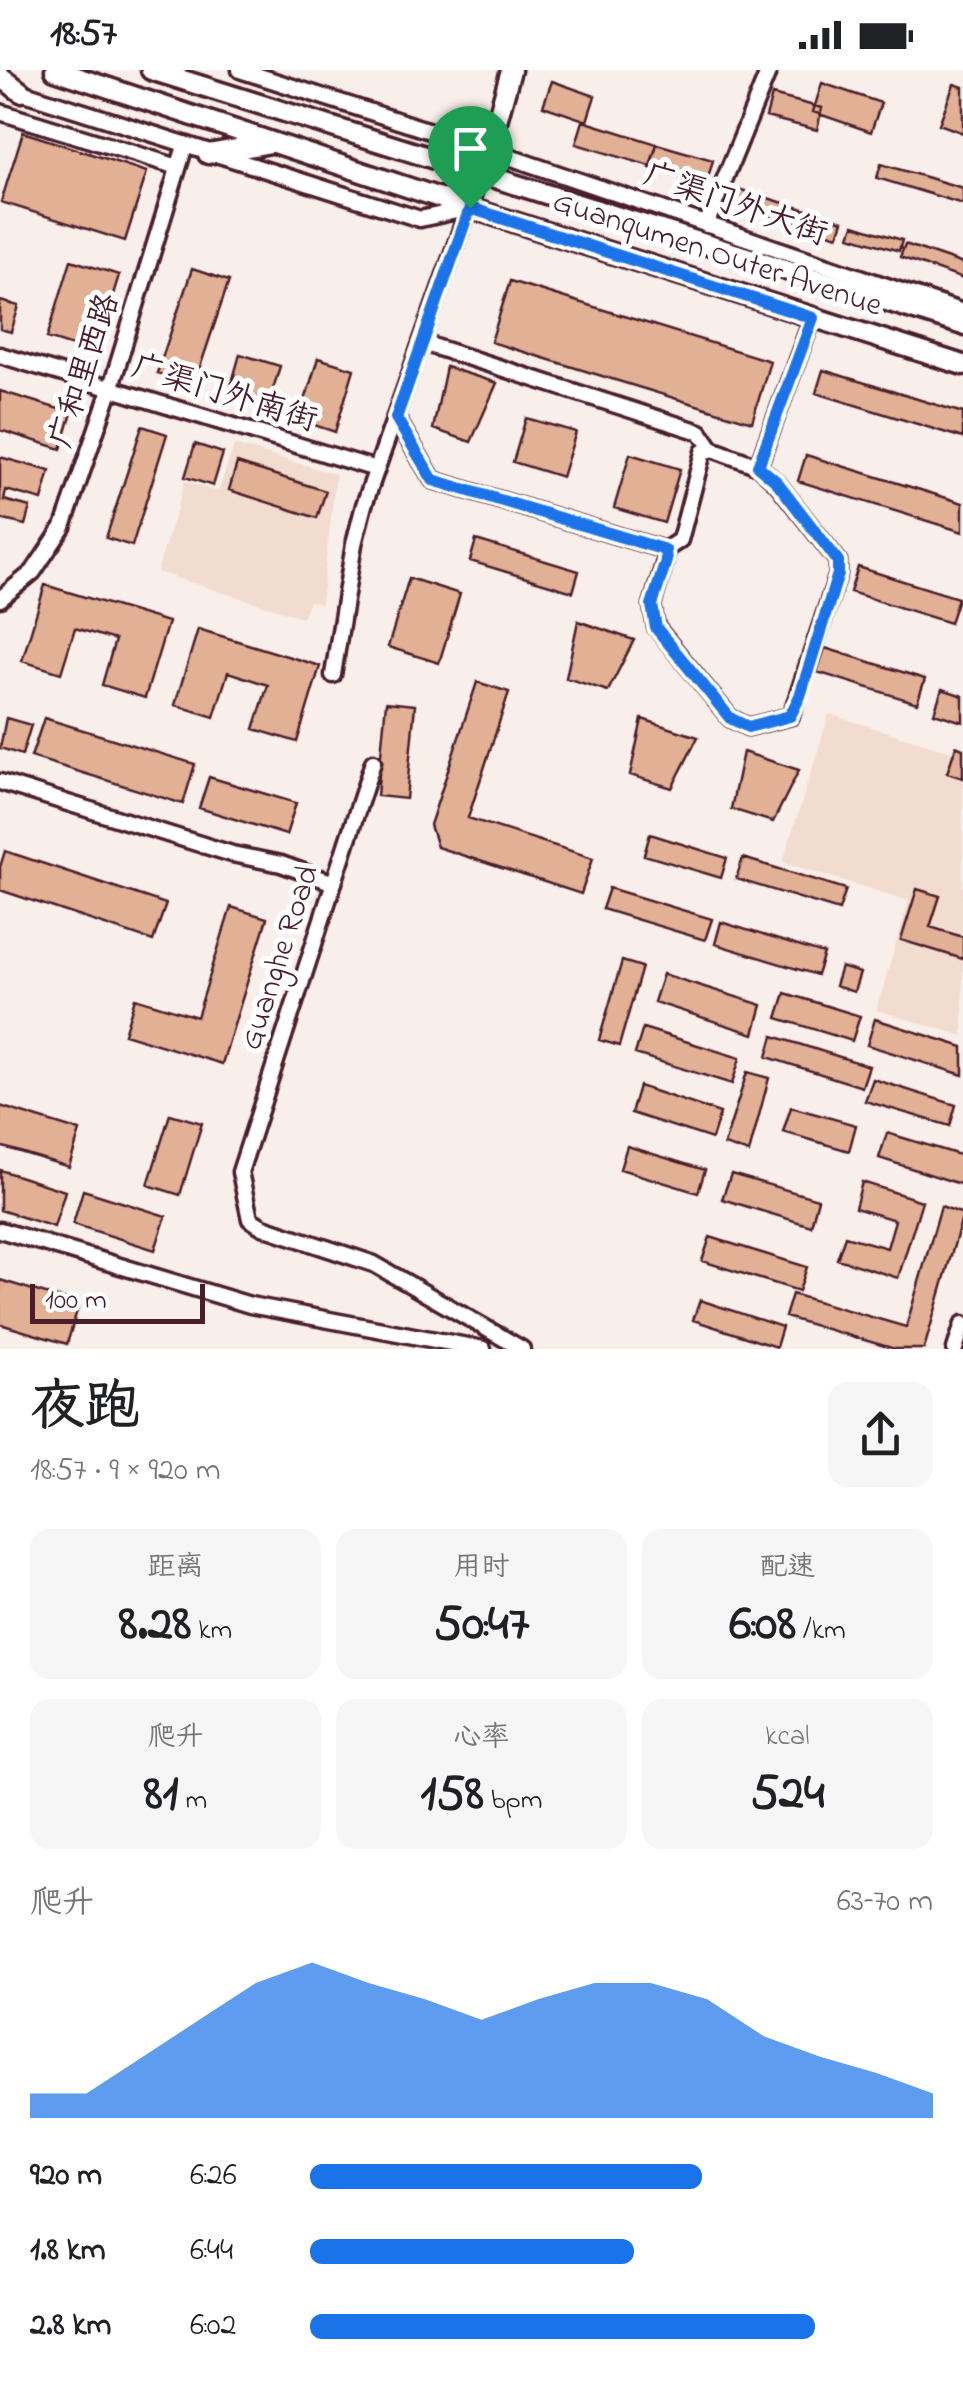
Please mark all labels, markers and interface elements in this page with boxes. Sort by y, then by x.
text: 18:57 [50,7,117,63]
pin [428,106,513,209]
icon: arrive [443,121,498,176]
street label: 广渠门外大街 [637,153,833,259]
street label: Guanqumen Outer Avenue [546,180,888,331]
street label: 广和里西路 [39,288,133,454]
street label: 广渠门外南街 [125,344,323,446]
street label: Guanghe Road [229,860,333,1056]
scale bar [30,1279,205,1324]
text: 100 m [45,1281,107,1322]
text: 夜跑 [30,1370,140,1450]
button: share [828,1382,933,1487]
text: 18:57 · 9 × 920 m [30,1448,221,1495]
text: 距离 [147,1548,204,1589]
text: 用时 [453,1548,510,1589]
text: 配速 [759,1548,816,1589]
text: 8.28 [119,1589,191,1662]
text: 50:47 [434,1589,529,1662]
text: 6:08 [729,1589,796,1662]
text: km [191,1611,232,1652]
text: /km [796,1611,846,1652]
text: kcal [765,1717,810,1758]
text: 爬升 [147,1718,204,1759]
text: 心率 [453,1718,510,1759]
text: 524 [750,1758,825,1831]
text: 81 [144,1759,178,1832]
text: 158 [421,1759,484,1832]
text: m [178,1781,207,1822]
text: bpm [484,1781,543,1822]
text: 63–70 m [837,1879,933,1926]
text: 爬升 [30,1881,94,1928]
text: 920 m [30,2153,102,2200]
text: 6:26 [190,2153,237,2200]
text: 1.8 km [30,2228,106,2275]
text: 6:44 [190,2228,233,2275]
text: 2.8 km [30,2303,111,2350]
text: 6:02 [190,2303,237,2350]

